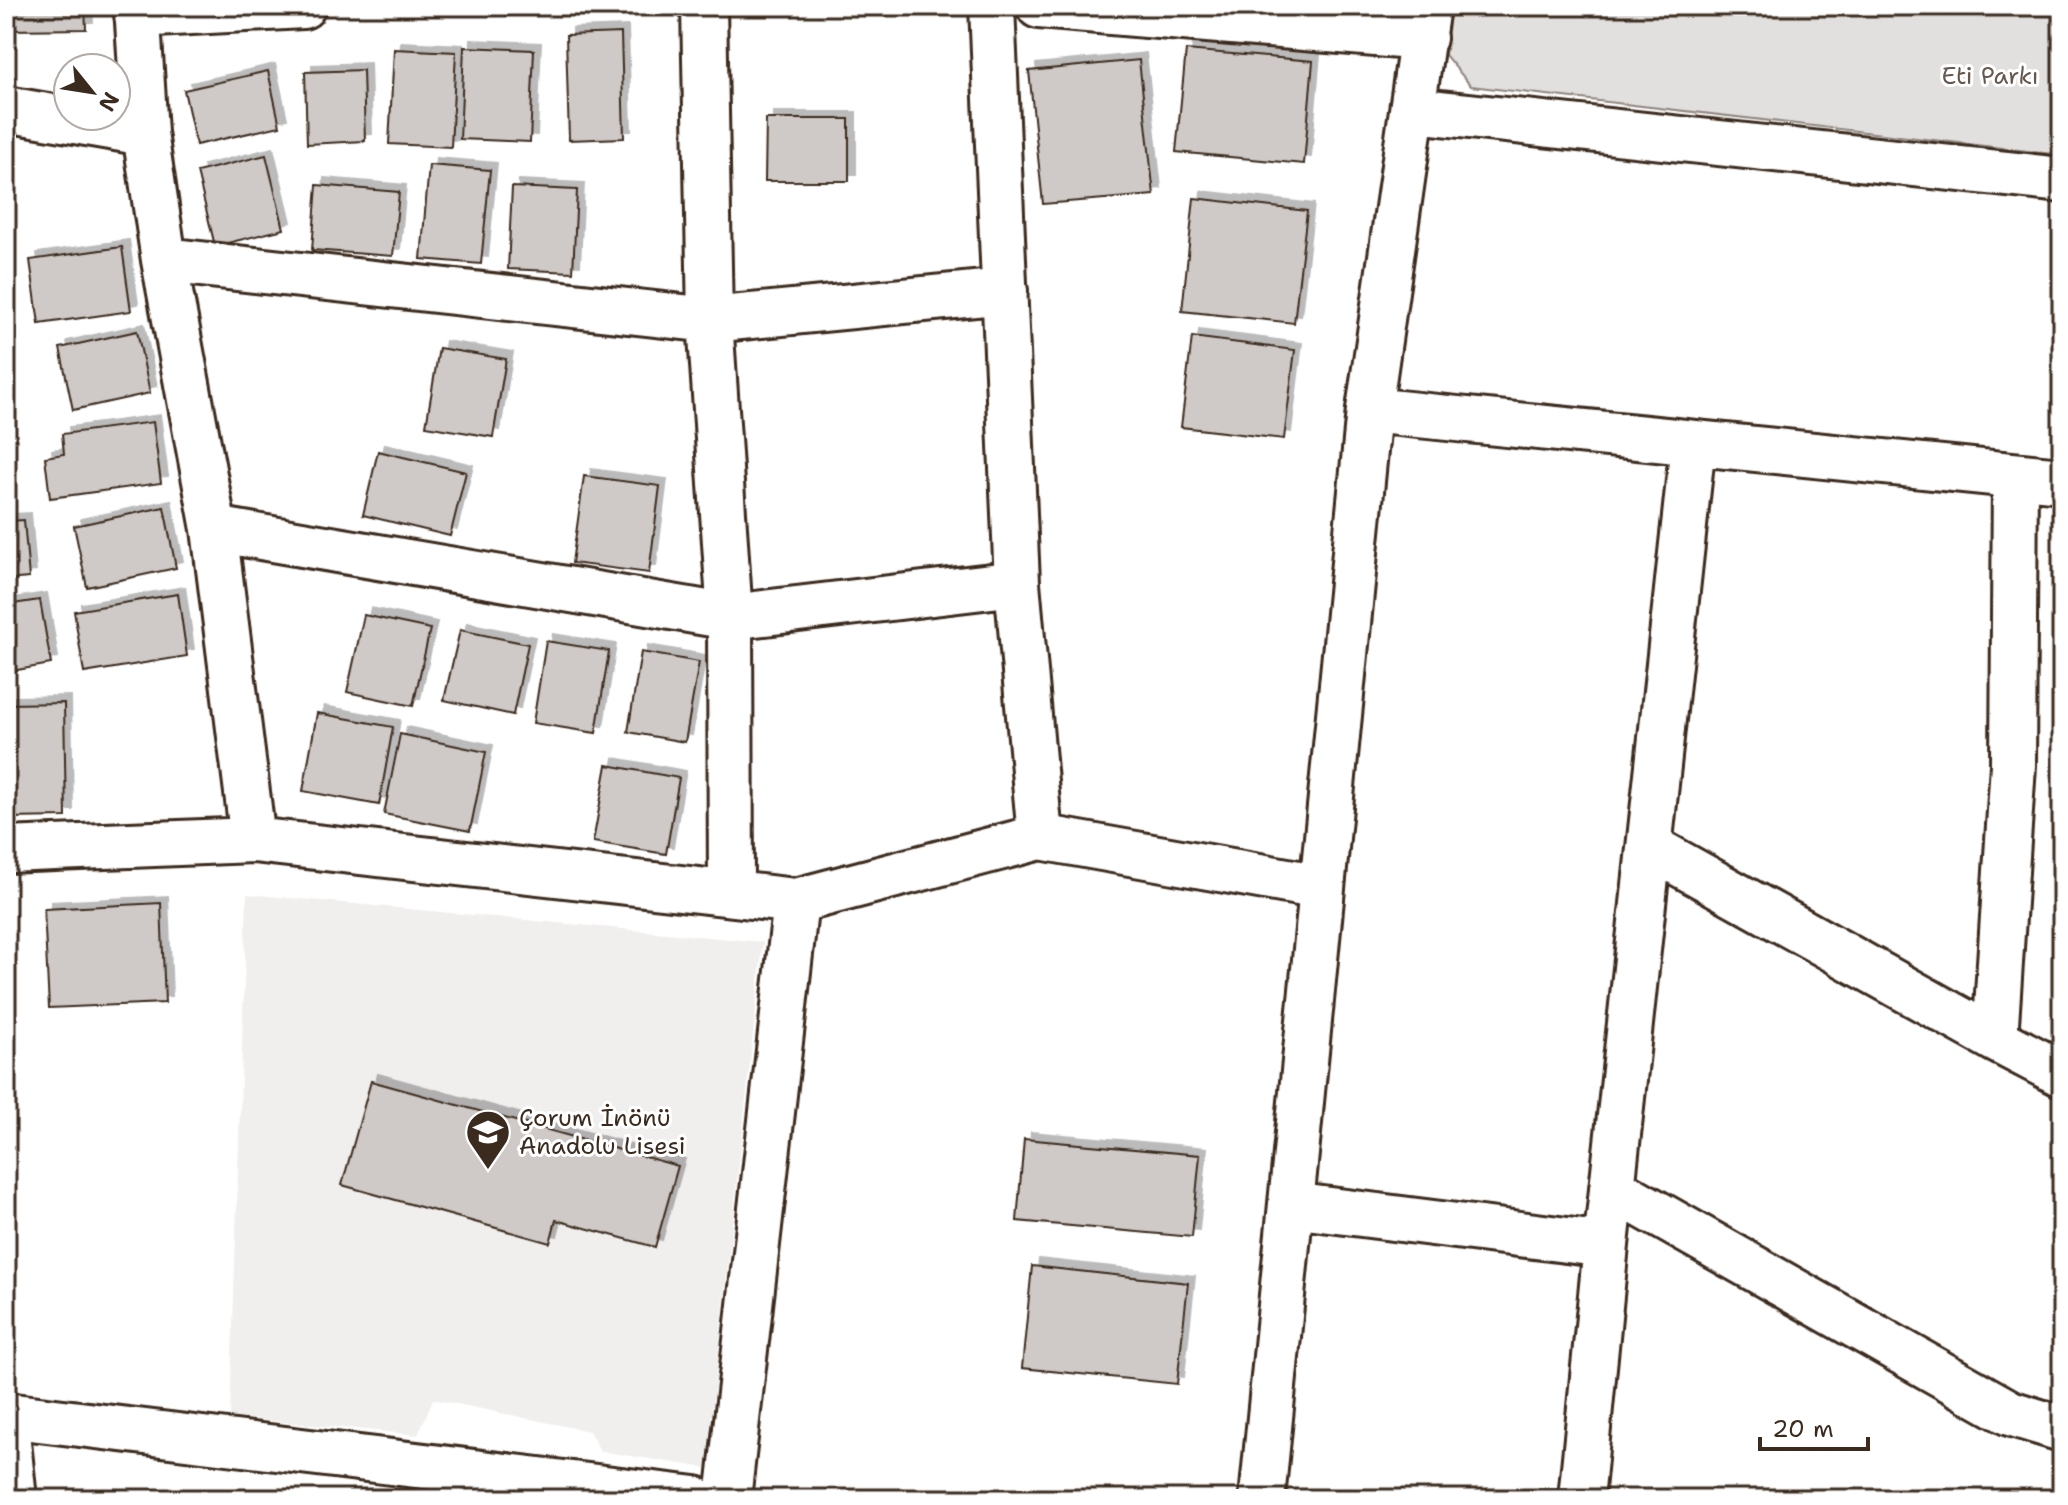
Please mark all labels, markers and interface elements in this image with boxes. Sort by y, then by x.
north arrow [52,52,132,132]
park label: Eti Parkı [1941,60,2039,92]
text: N [92,87,126,117]
place label: Çorum İnönü Anadolu Lisesi [519,1102,686,1162]
school or university icon: Çorum İnönü Anadolu Lisesi [464,1108,512,1171]
scale bar [1760,1401,1868,1451]
text: 20 m [1772,1413,1834,1445]

